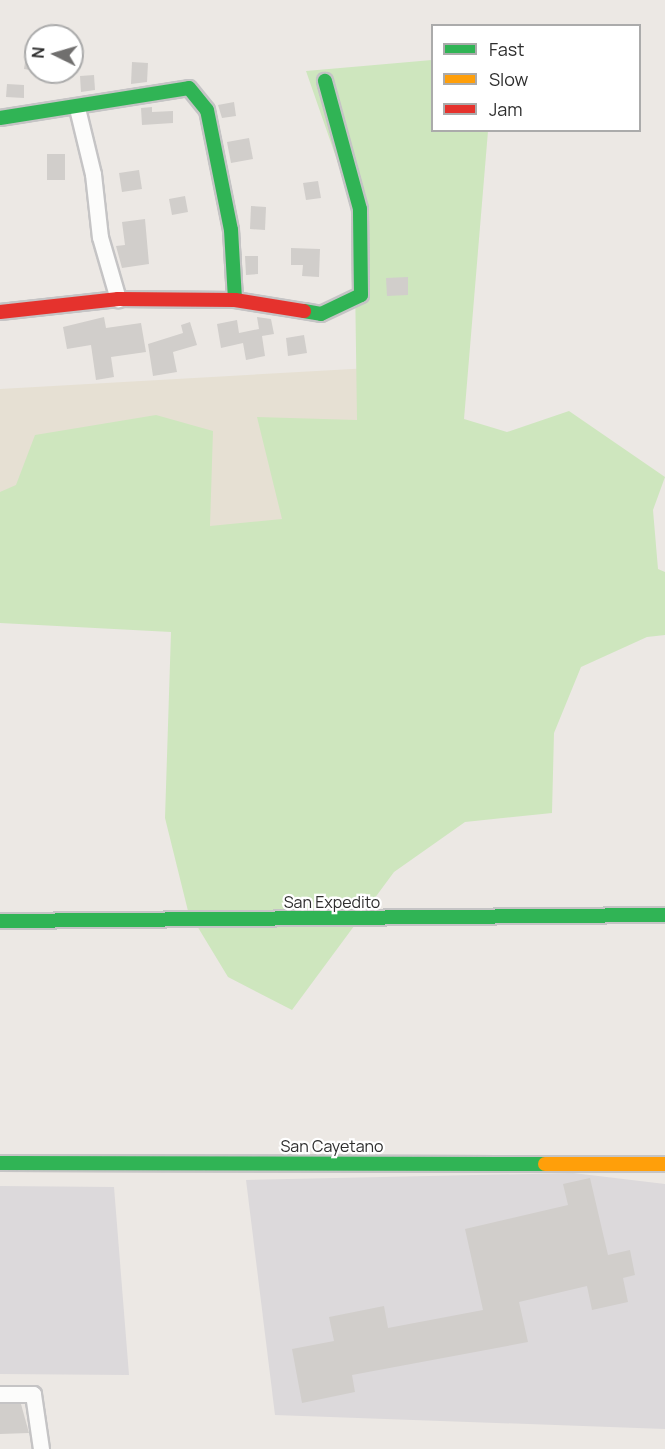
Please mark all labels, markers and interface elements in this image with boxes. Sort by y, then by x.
north arrow [24,24,84,84]
legend [431,24,641,132]
text: Fast [489,37,524,61]
text: N [27,46,50,59]
text: Slow [489,67,528,91]
text: Jam [489,97,523,121]
street label: San Expedito [284,892,380,912]
street label: San Cayetano [281,1136,383,1156]

